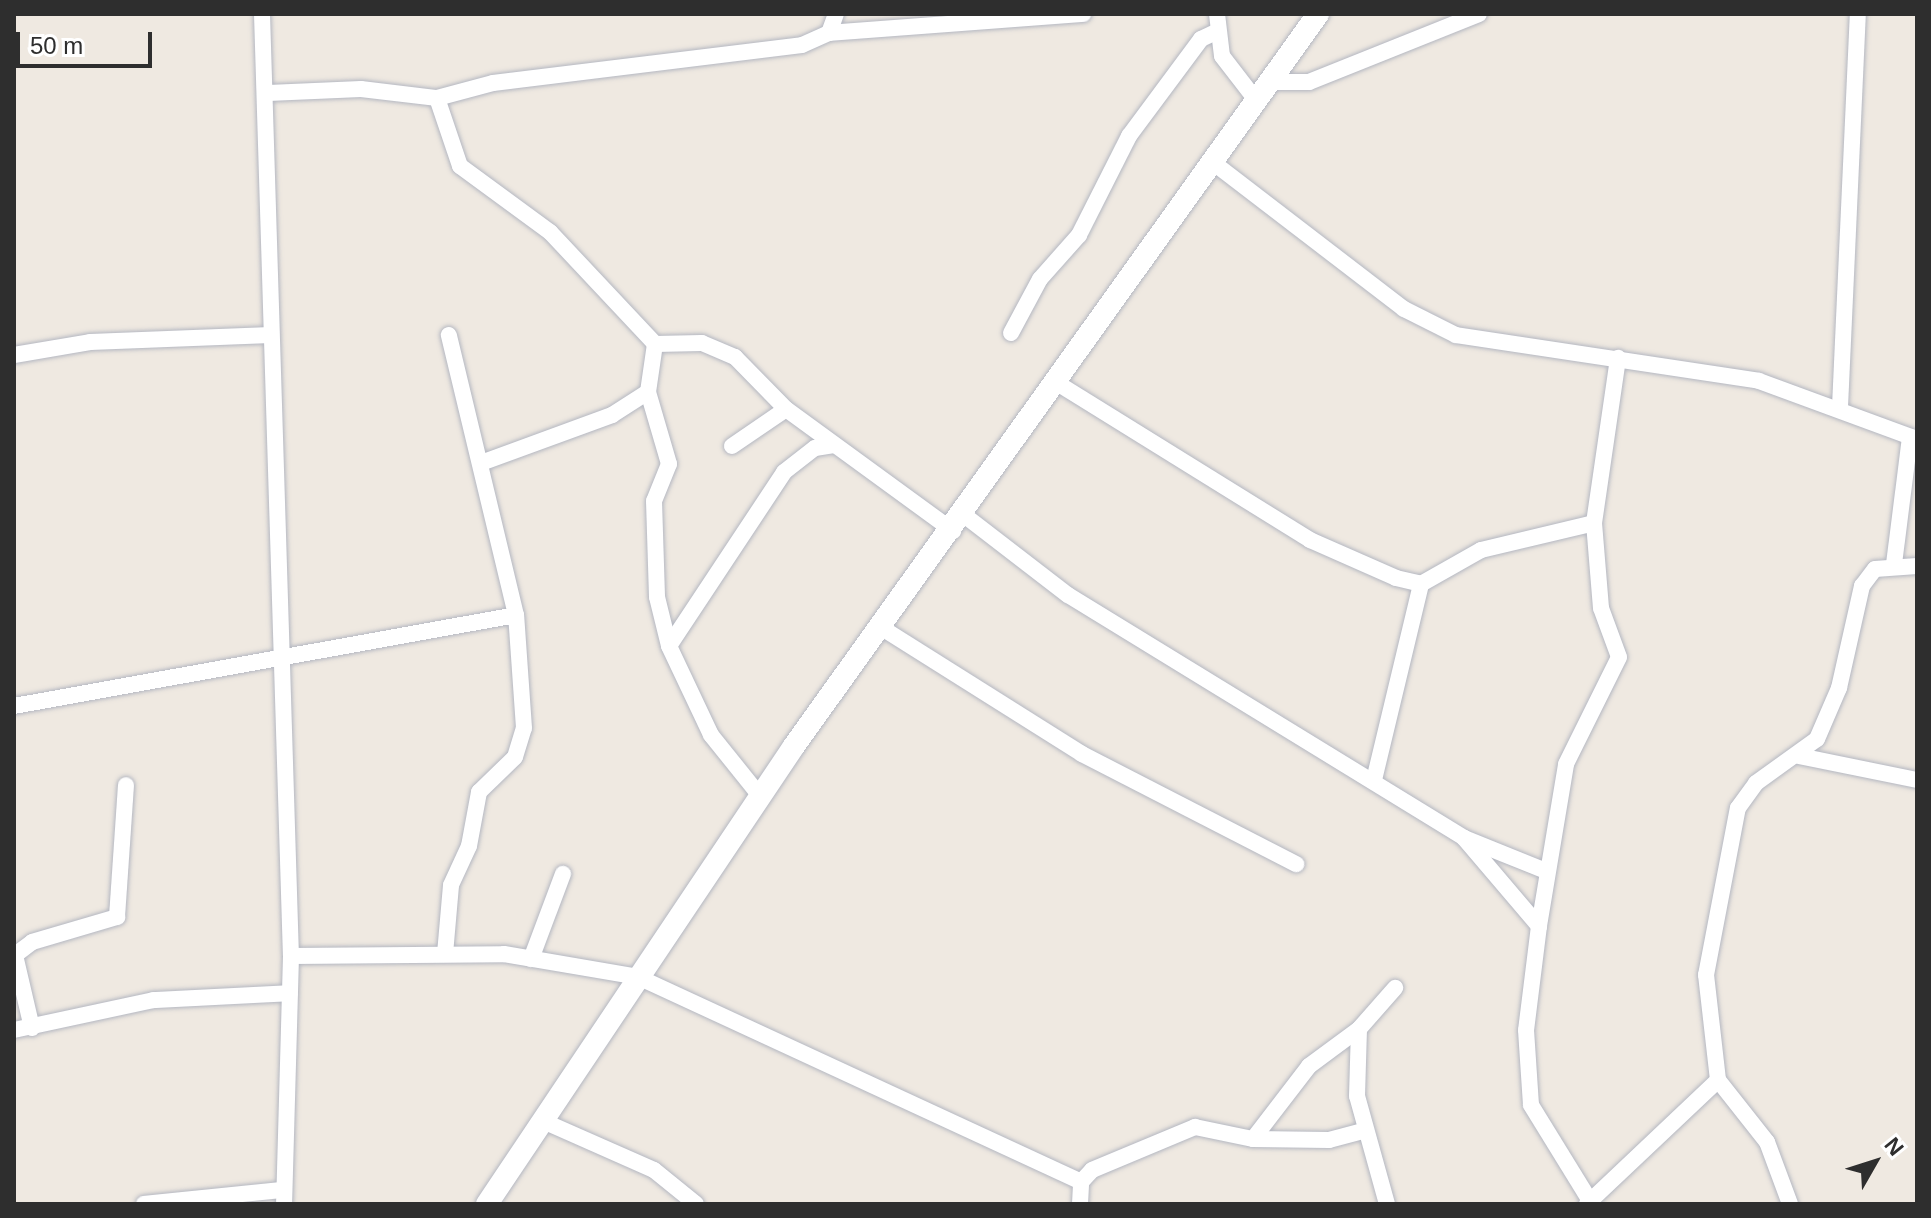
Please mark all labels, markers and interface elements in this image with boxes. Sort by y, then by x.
scale bar [20,16,156,66]
text: 50 m [30,32,83,59]
north arrow [1835,1122,1915,1202]
text: N [1879,1133,1909,1161]

